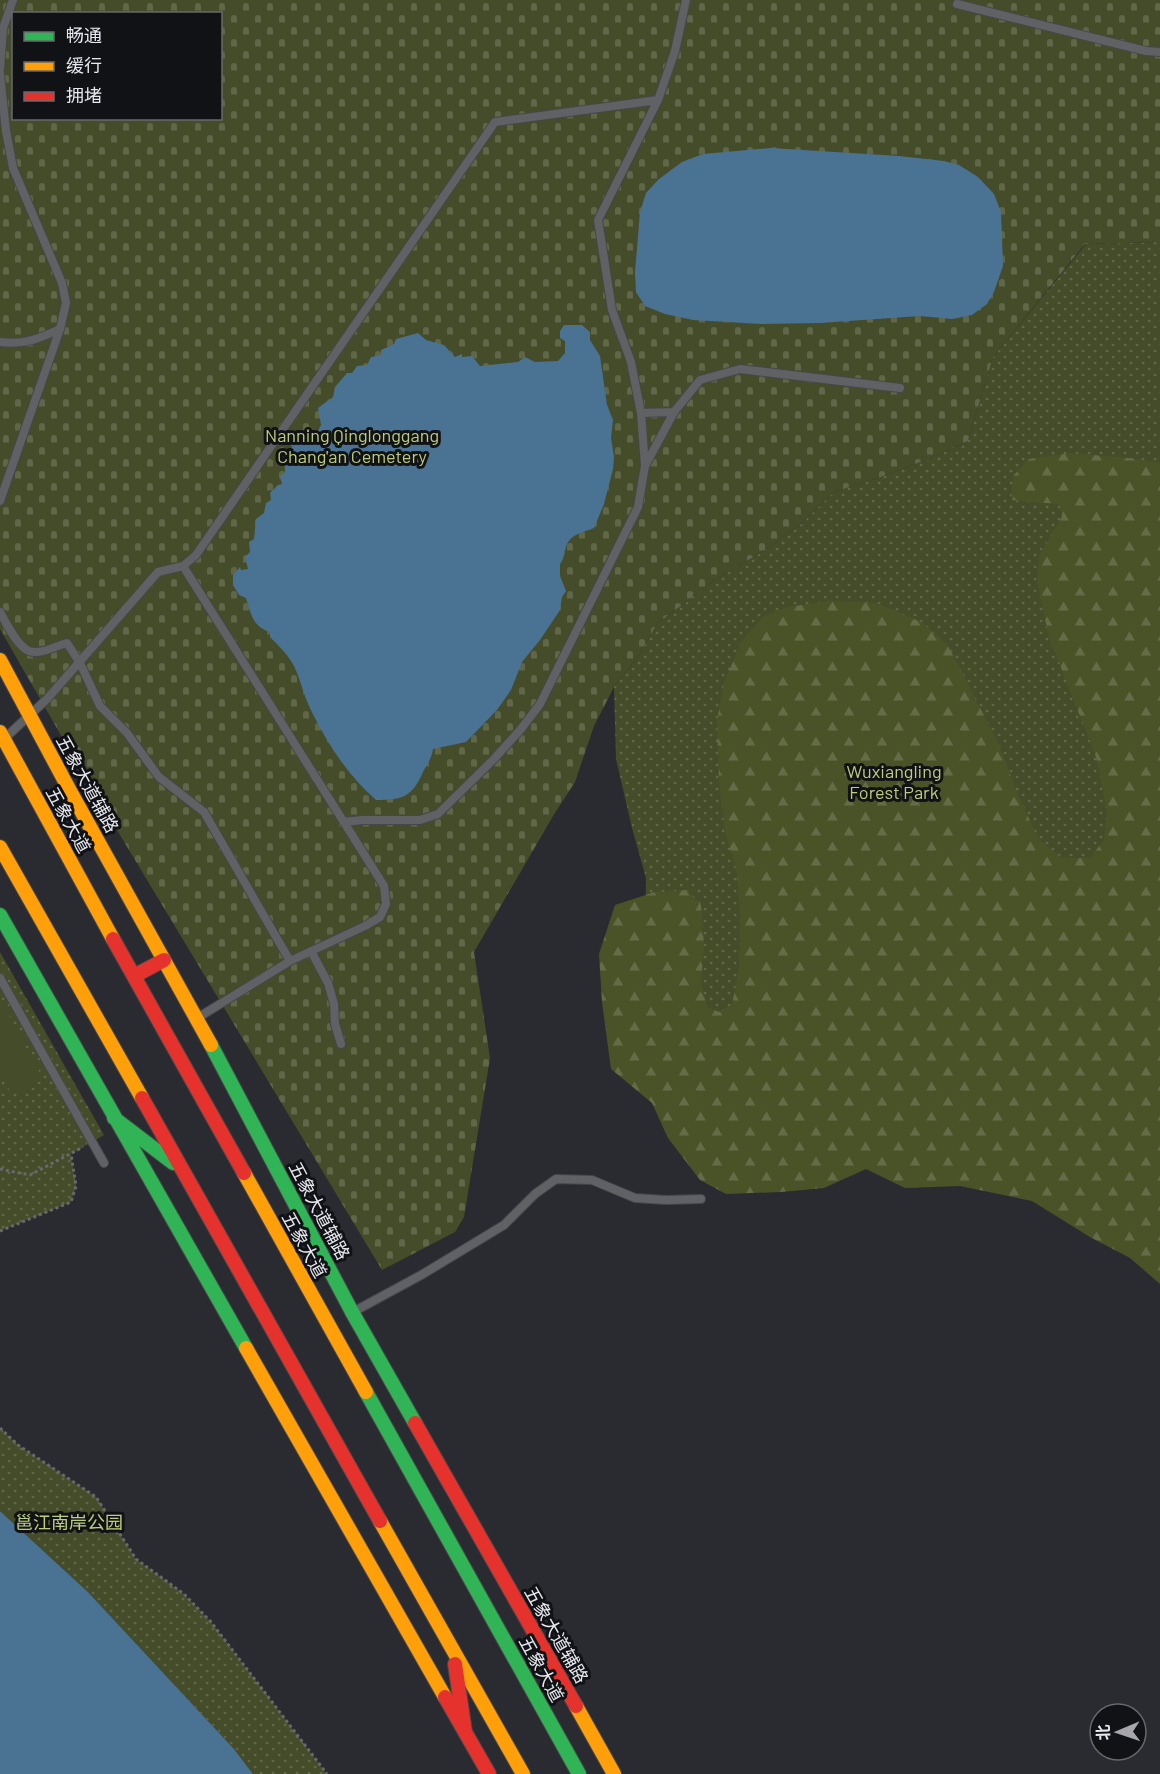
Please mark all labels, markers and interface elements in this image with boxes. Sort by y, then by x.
legend [12,12,222,120]
text: 畅通 [66,24,102,46]
text: 缓行 [66,54,102,76]
text: 拥堵 [66,84,102,106]
park label: Nanning Qinglonggang Chang'an Cemetery [265,424,439,467]
street label: 五象大道辅路 [51,732,123,836]
park label: Wuxiangling Forest Park [846,760,942,803]
street label: 五象大道 [41,783,95,857]
street label: 五象大道辅路 [284,1158,354,1264]
street label: 五象大道 [277,1208,331,1282]
park label: 邕江南岸公园 [15,1511,123,1533]
street label: 五象大道辅路 [520,1583,592,1687]
street label: 五象大道 [514,1632,568,1706]
north arrow [1088,1702,1148,1762]
text: 北 [1093,1724,1112,1741]

